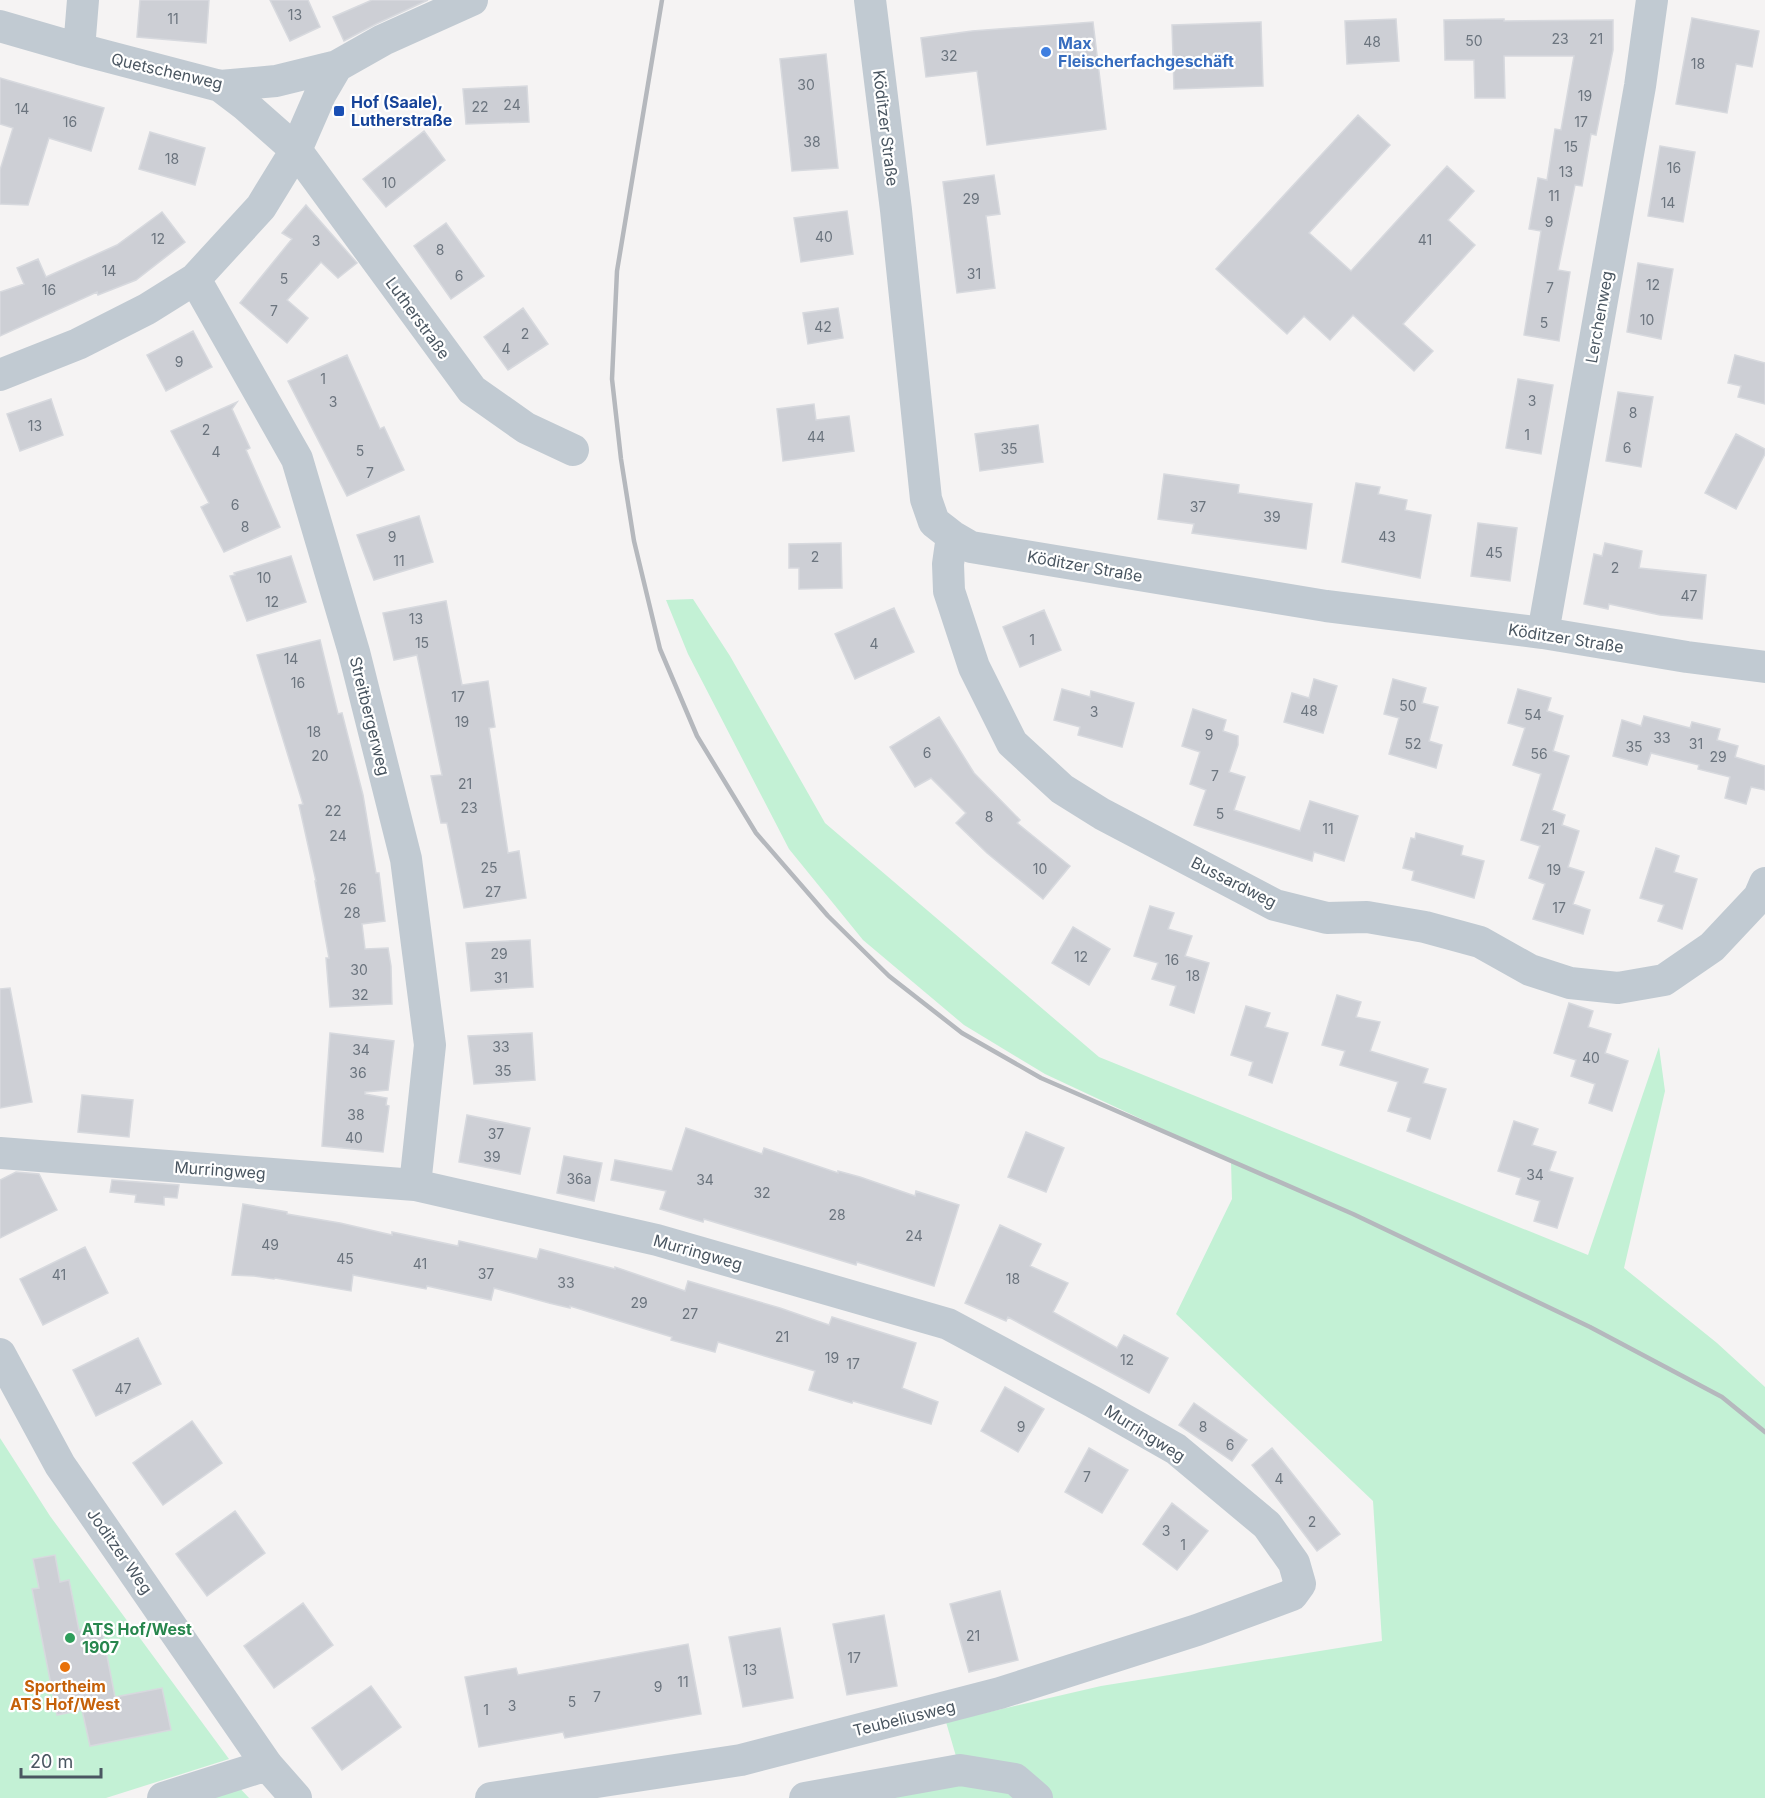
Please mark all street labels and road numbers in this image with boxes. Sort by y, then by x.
street label: Quetschenweg [109,48,225,94]
street label: Köditzer Straße [869,69,903,187]
street label: Lerchenweg [1581,269,1617,365]
street label: Lutherstraße [382,273,454,363]
street label: Köditzer Straße [1026,546,1144,586]
street label: Köditzer Straße [1507,619,1625,657]
street label: Streitbergerweg [346,654,394,778]
street label: Bussardweg [1188,852,1280,912]
street label: Murringweg [174,1157,266,1183]
street label: Murringweg [651,1230,745,1274]
street label: Murringweg [1101,1400,1189,1466]
street label: Joditzer Weg [83,1504,157,1598]
street label: Teubeliusweg [851,1696,957,1740]

